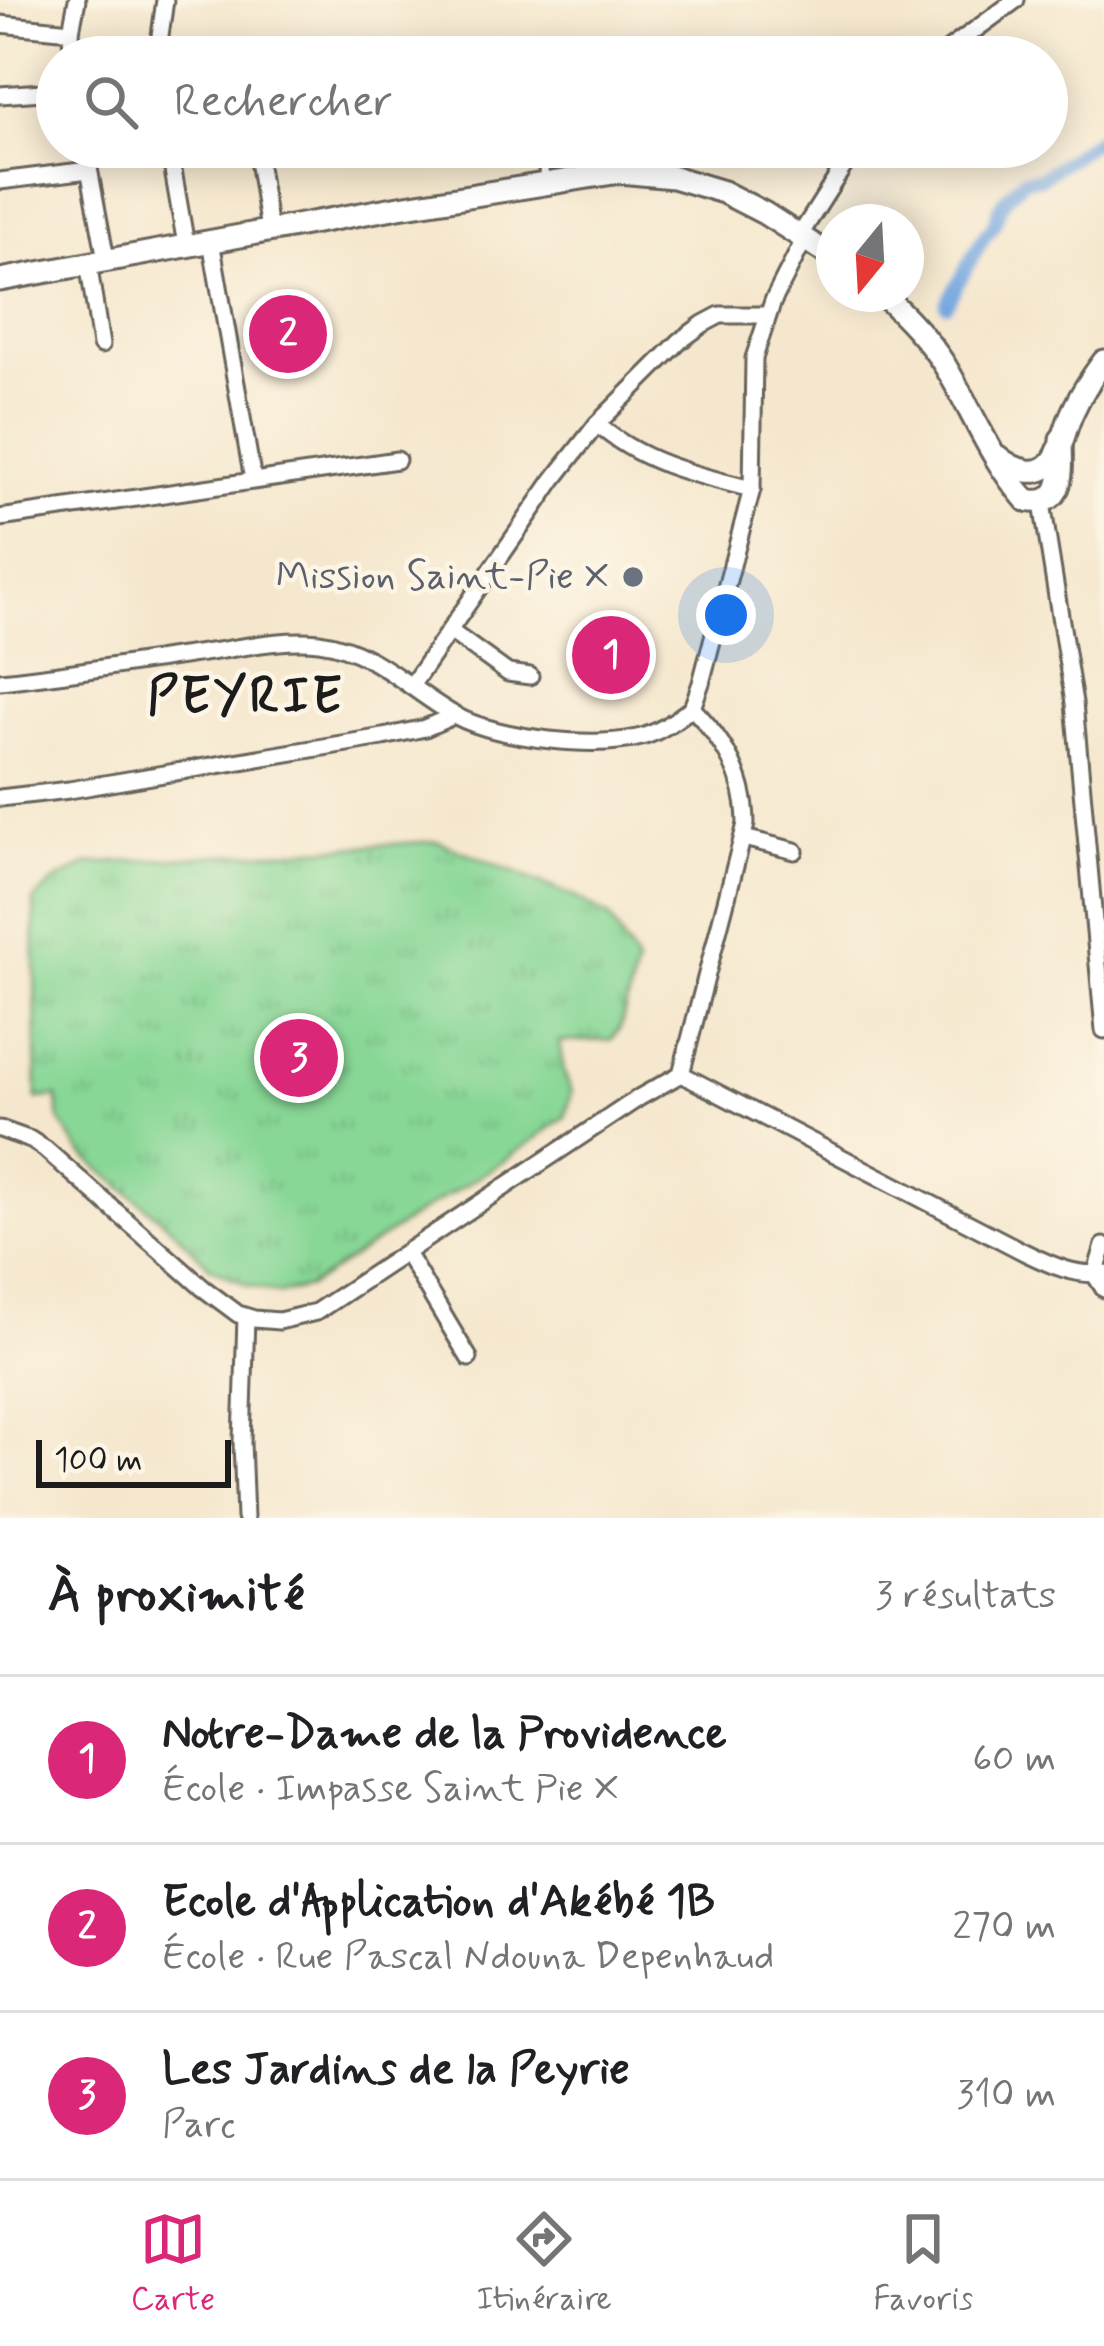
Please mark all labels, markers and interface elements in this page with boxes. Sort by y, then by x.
search box [36,36,1068,168]
icon: search [78,69,144,135]
text: Rechercher [174,73,393,132]
north arrow [816,204,924,312]
pin: 2 [249,289,327,379]
place label: Mission Saint-Pie X [276,552,609,603]
marker: Mission Saint-Pie X [620,564,646,590]
your location [696,585,756,645]
pin: 1 [572,610,650,700]
district label: PEYRIE [147,665,345,731]
pin: 3 [260,1013,338,1103]
scale bar [36,1434,231,1487]
text: 100 m [54,1439,143,1483]
text: À proximité [48,1563,304,1629]
text: 3 résultats [875,1571,1056,1622]
text: Notre-Dame de la Providence [162,1705,727,1764]
text: 1 [78,1734,96,1785]
text: 60 m [972,1734,1056,1785]
text: École · Impasse Saint Pie X [162,1764,619,1815]
text: Ecole d'Application d'Akébé 1B [162,1873,715,1932]
text: 2 [77,1902,97,1953]
text: 270 m [952,1902,1056,1953]
text: École · Rue Pascal Ndouna Depenhaud [162,1932,774,1983]
text: Les Jardins de la Peyrie [162,2041,630,2100]
text: 3 [78,2070,96,2121]
text: 310 m [957,2070,1056,2121]
text: Parc [162,2100,236,2151]
tab: Carte [131,2206,215,2322]
tab: Itinéraire [476,2206,612,2322]
tab: Favoris [873,2206,973,2322]

